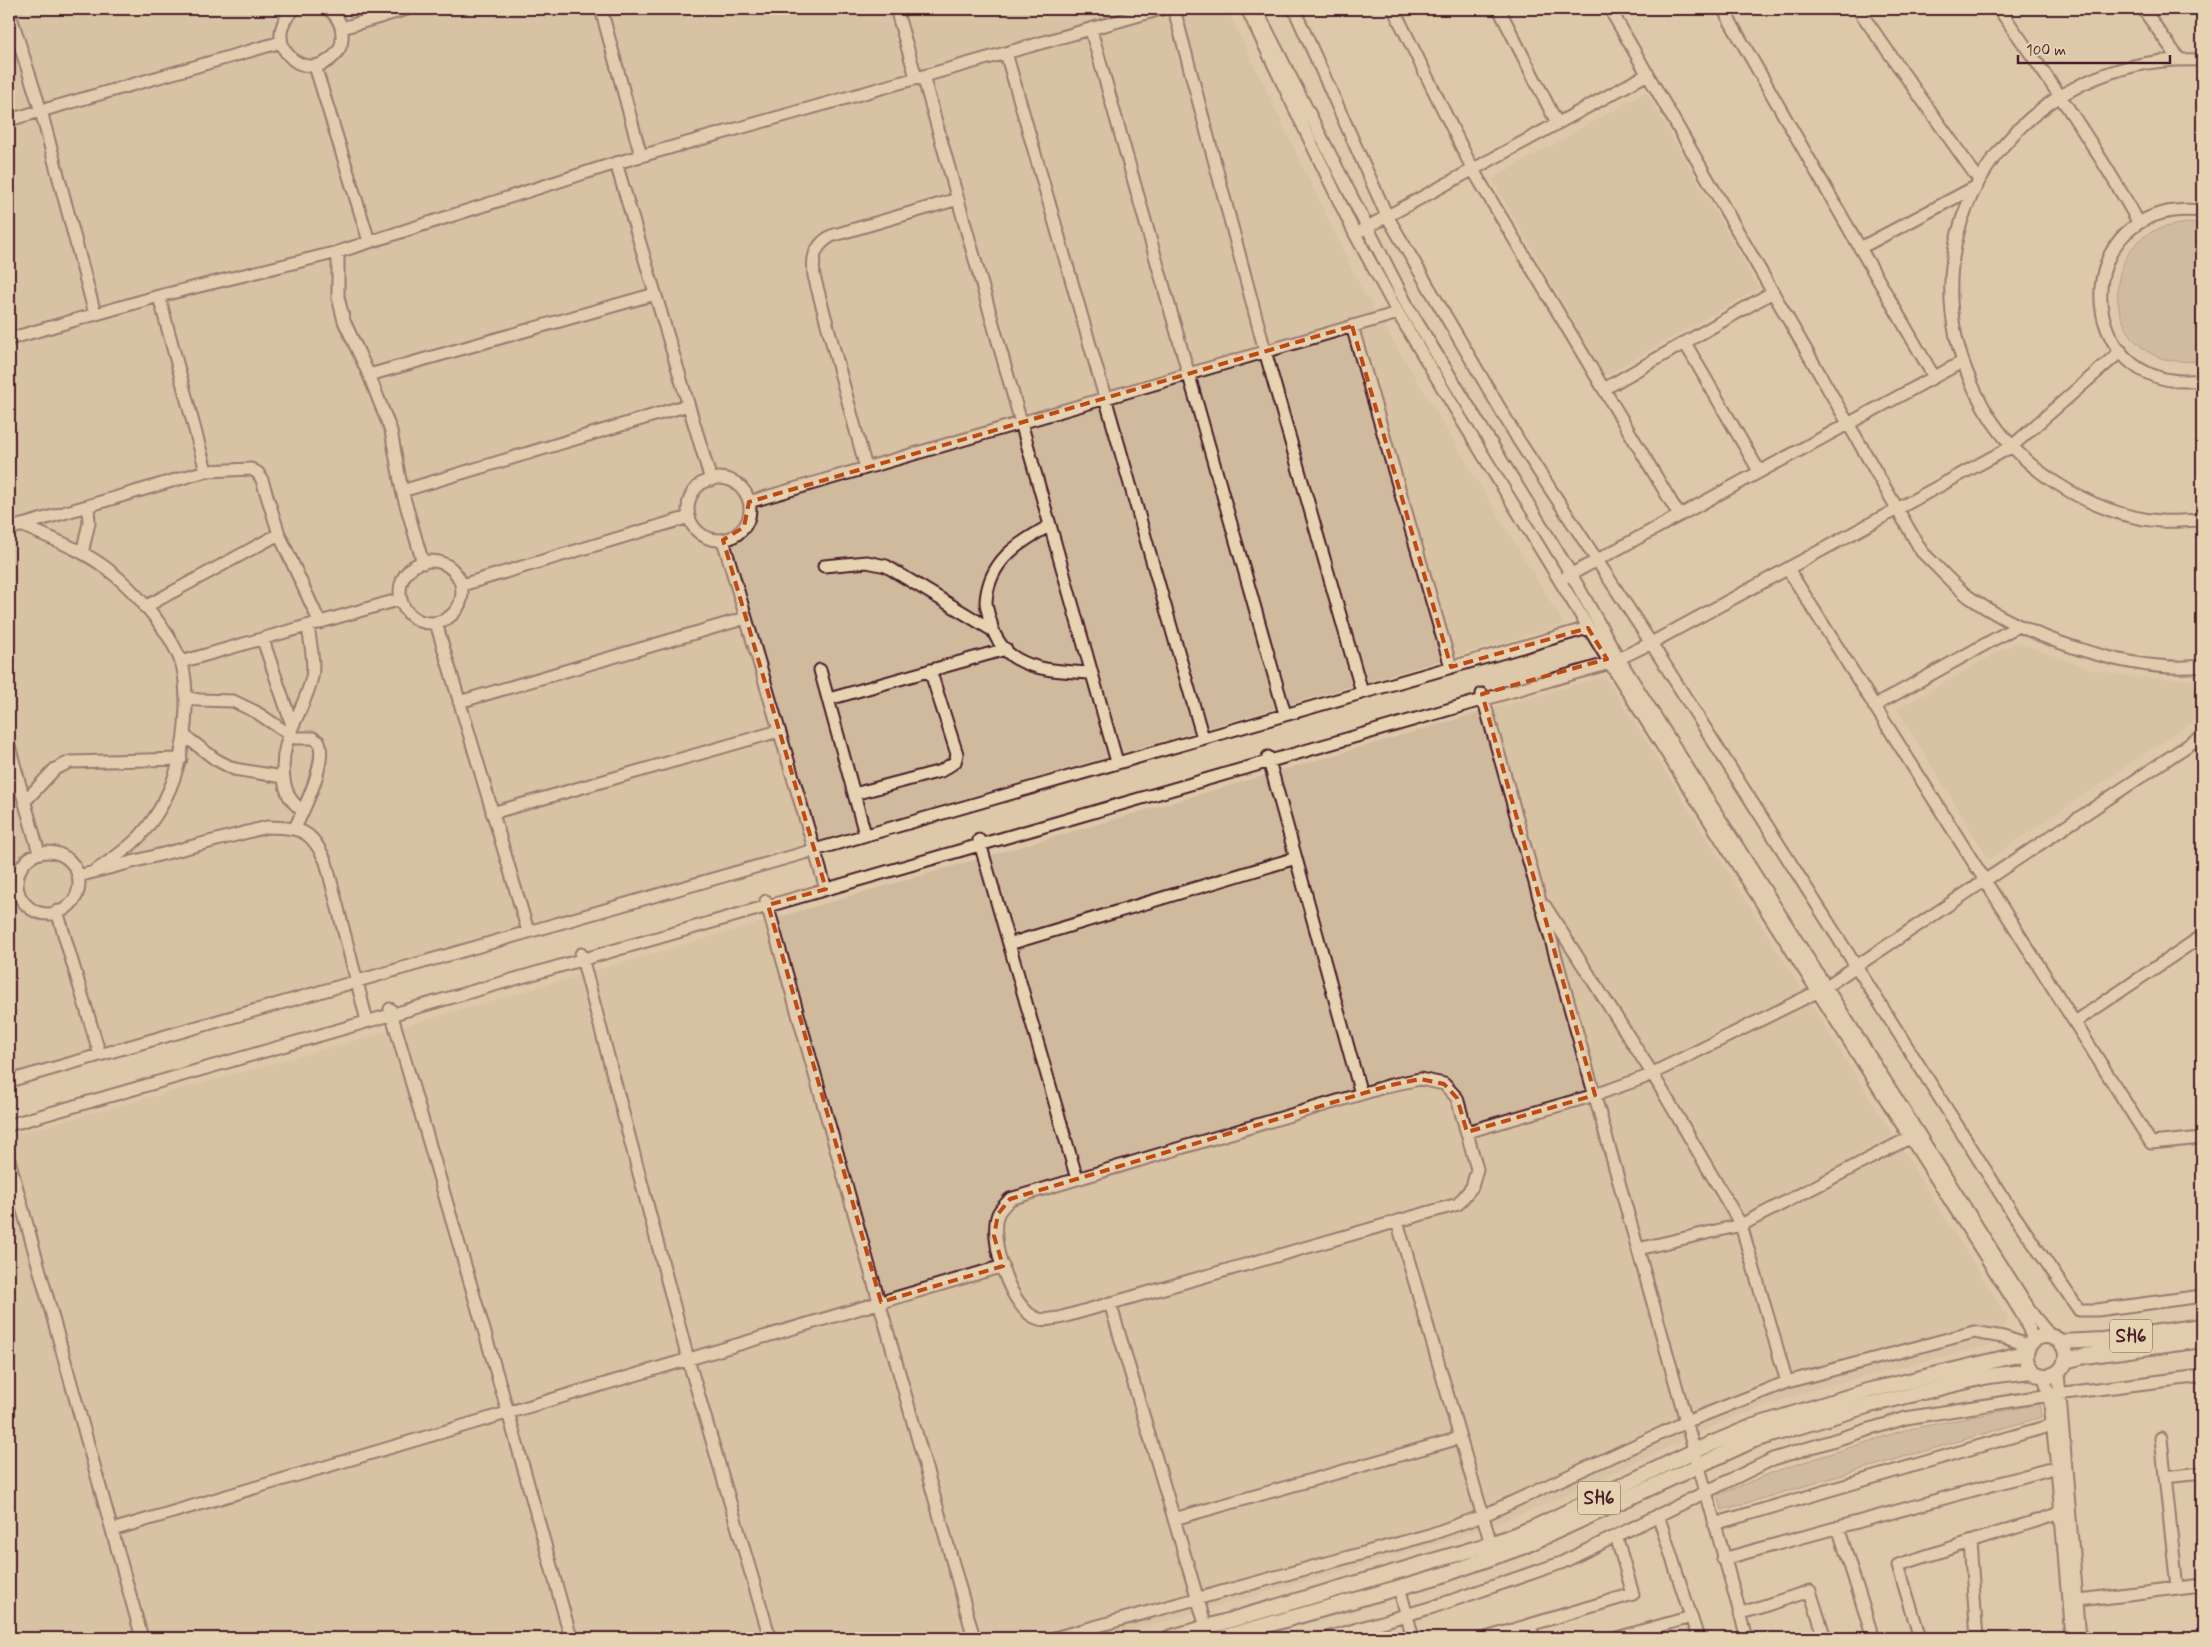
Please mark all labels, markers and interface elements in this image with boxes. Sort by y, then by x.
scale bar [2018,32,2171,64]
text: 100 m [2026,41,2066,61]
road number: SH6 [2110,1320,2152,1352]
road number: SH6 [1578,1482,1620,1515]

